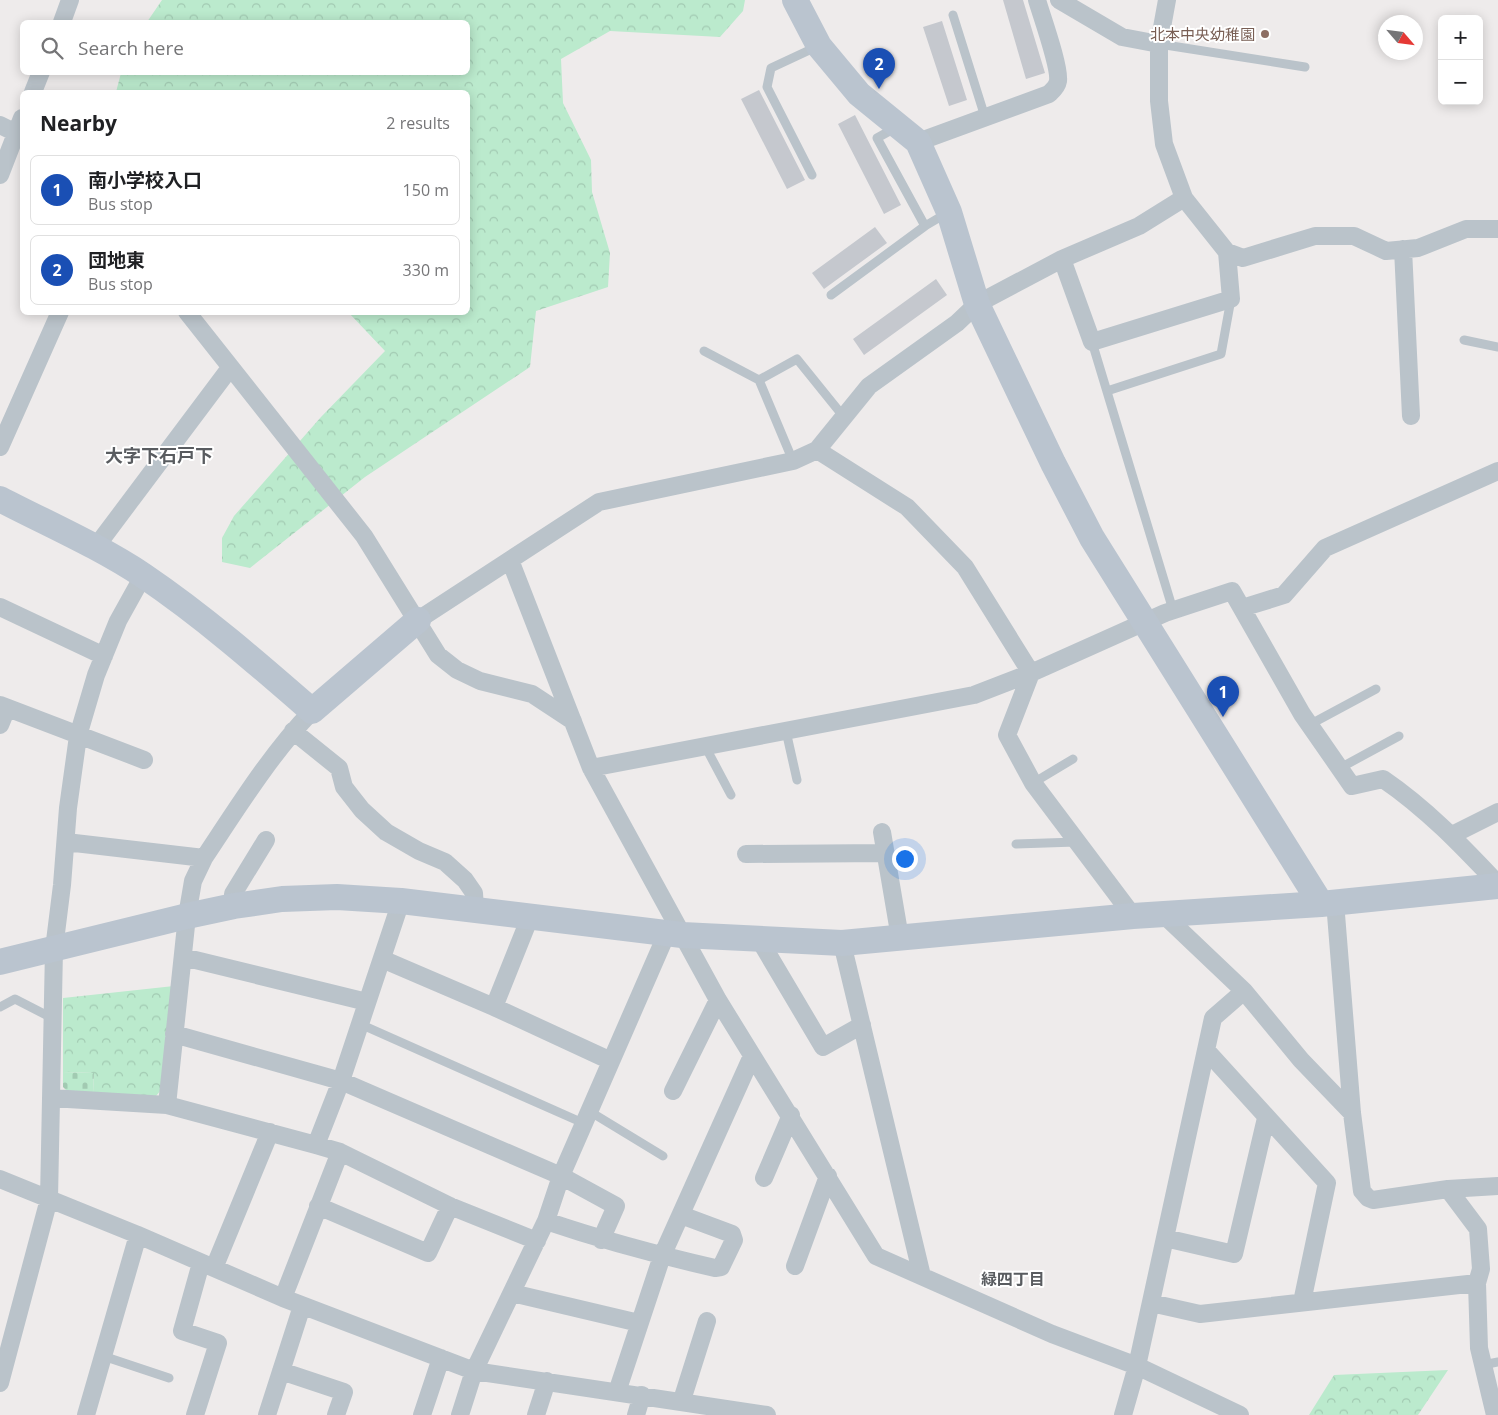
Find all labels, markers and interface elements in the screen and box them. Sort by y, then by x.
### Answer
north arrow [1378,15,1423,60]
map controls [1438,15,1483,105]
button: + [1438,15,1483,60]
search box [20,20,470,75]
place label: 北本中央幼稚園 [1150,24,1255,44]
marker: 北本中央幼稚園 [1259,28,1271,40]
icon: search [38,34,66,62]
text: Search here [78,35,184,61]
pin: 2 [863,48,895,89]
button: − [1438,60,1483,105]
text: Nearby [40,109,117,137]
text: 2 results [386,112,450,134]
text: 南小学校入口 [88,167,202,193]
text: 1 [52,179,62,201]
text: 150 m [403,179,449,201]
text: Bus stop [88,193,153,215]
text: 団地東 [88,247,145,273]
text: 2 [52,259,62,281]
text: 330 m [403,259,449,281]
text: Bus stop [88,273,153,295]
district label: 大字下石戸下 [105,443,213,467]
pin: 1 [1207,676,1239,717]
your location [892,846,918,872]
district label: 緑四丁目 [981,1268,1045,1290]

